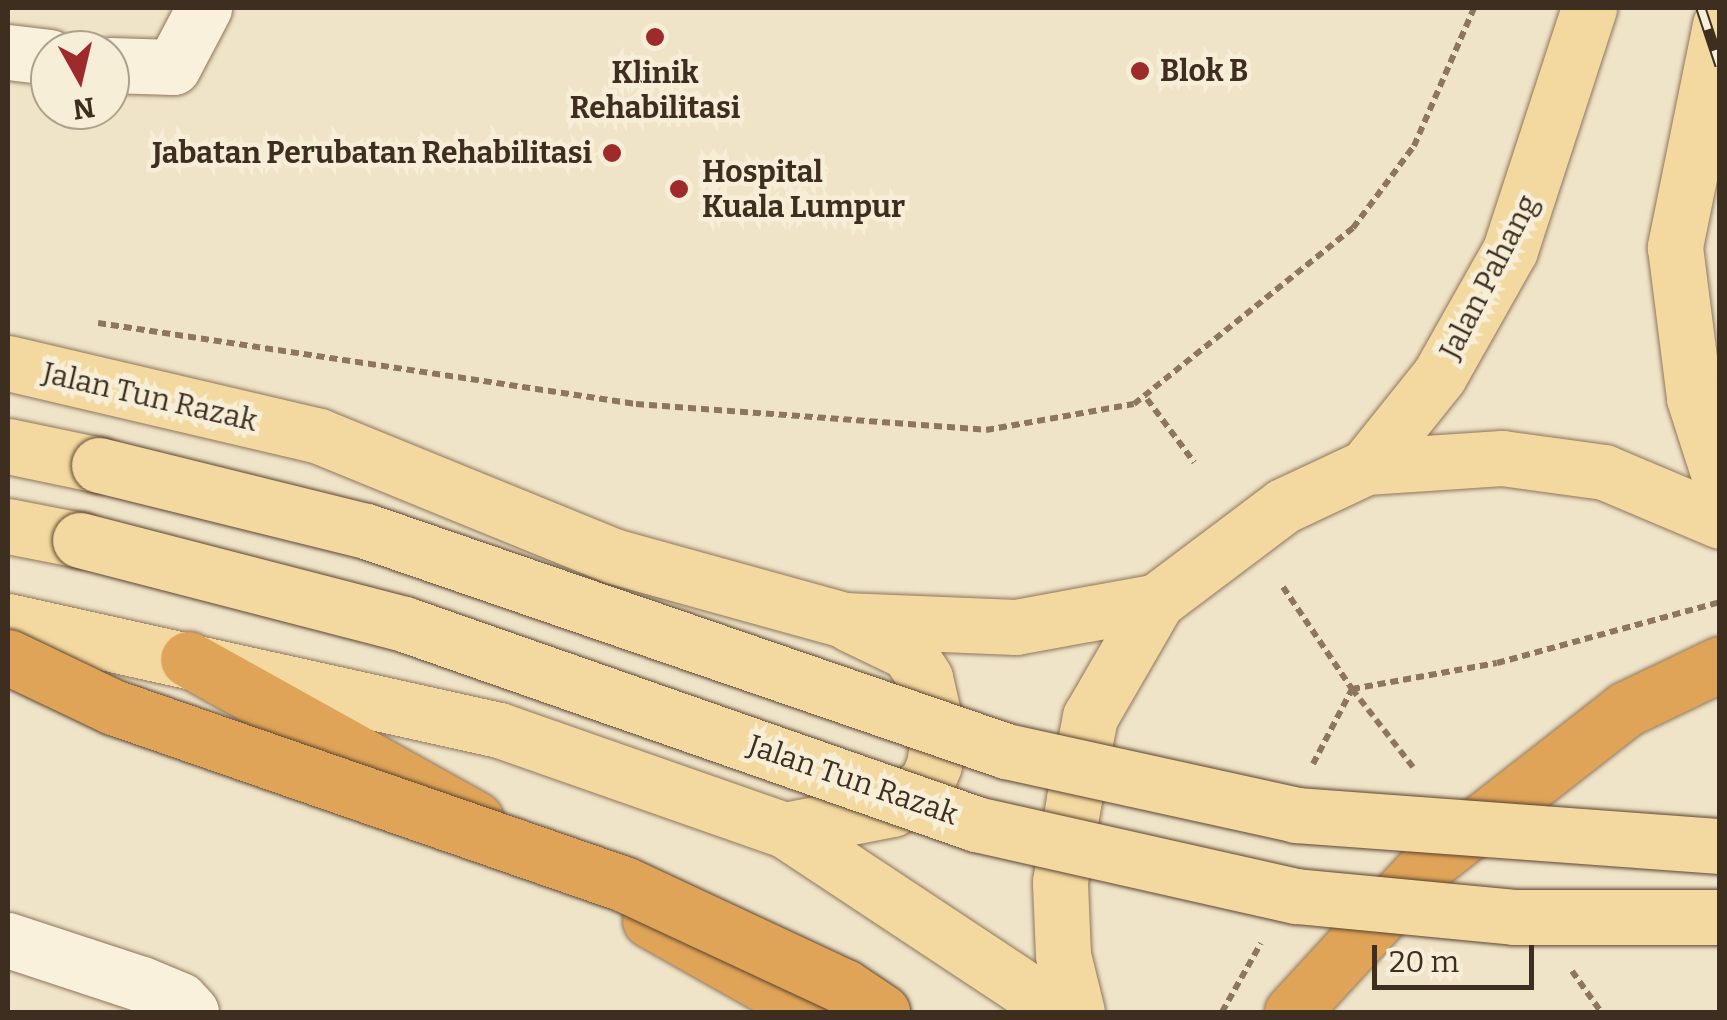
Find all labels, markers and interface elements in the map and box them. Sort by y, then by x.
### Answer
marker: Klinik Rehabilitasi [642,24,668,50]
north arrow [30,30,130,130]
place label: Blok B [1160,53,1248,89]
place label: Klinik Rehabilitasi [570,55,740,126]
marker: Blok B [1129,60,1151,82]
text: N [71,90,97,126]
place label: Jabatan Perubatan Rehabilitasi [152,135,592,171]
marker: Jabatan Perubatan Rehabilitasi [601,142,623,164]
place label: Hospital Kuala Lumpur [702,154,905,224]
marker: Hospital Kuala Lumpur [666,176,692,202]
street label: Jalan Pahang [1432,189,1546,365]
street label: Jalan Tun Razak [39,355,261,439]
street label: Jalan Tun Razak [743,727,963,833]
scale bar [1377,925,1540,987]
text: 20 m [1389,944,1459,980]

